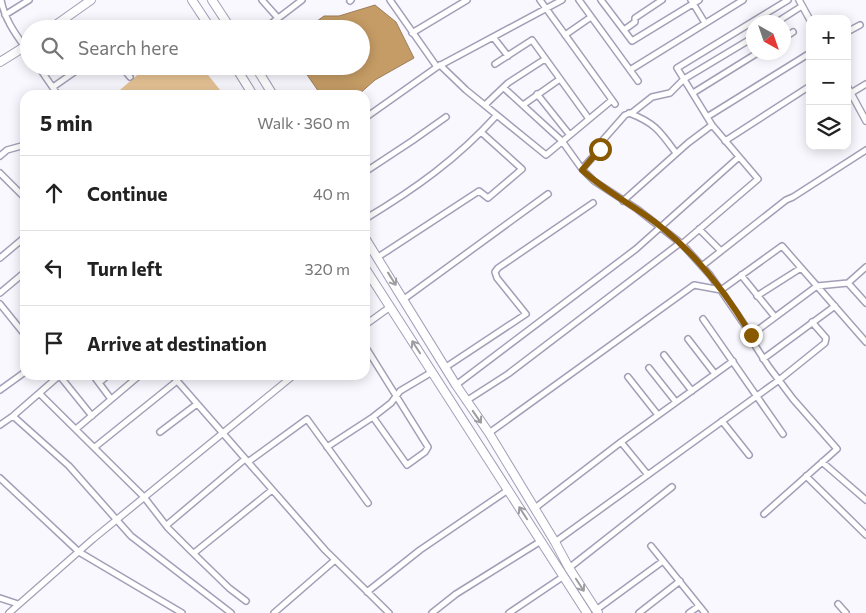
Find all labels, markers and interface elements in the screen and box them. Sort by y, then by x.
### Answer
north arrow [746,15,791,60]
map controls [806,15,851,150]
button: + [806,15,851,60]
search box [20,20,370,75]
icon: search [38,34,66,62]
text: Search here [78,36,178,59]
button: − [806,60,851,105]
button: layers [806,105,851,150]
text: 5 min [40,110,93,135]
text: Walk · 360 m [257,113,350,132]
route start [589,138,612,161]
icon: ahead [40,179,68,207]
text: Continue [87,182,167,205]
text: 40 m [313,184,350,203]
icon: left [40,254,68,282]
text: Turn left [87,257,162,280]
text: 320 m [305,259,350,278]
one-way arrow [387,271,397,285]
route end [740,324,763,347]
icon: arrive [40,329,68,357]
text: Arrive at destination [87,332,267,355]
one-way arrow [411,341,421,355]
one-way arrow [472,410,482,424]
one-way arrow [518,507,528,521]
one-way arrow [575,578,585,592]

